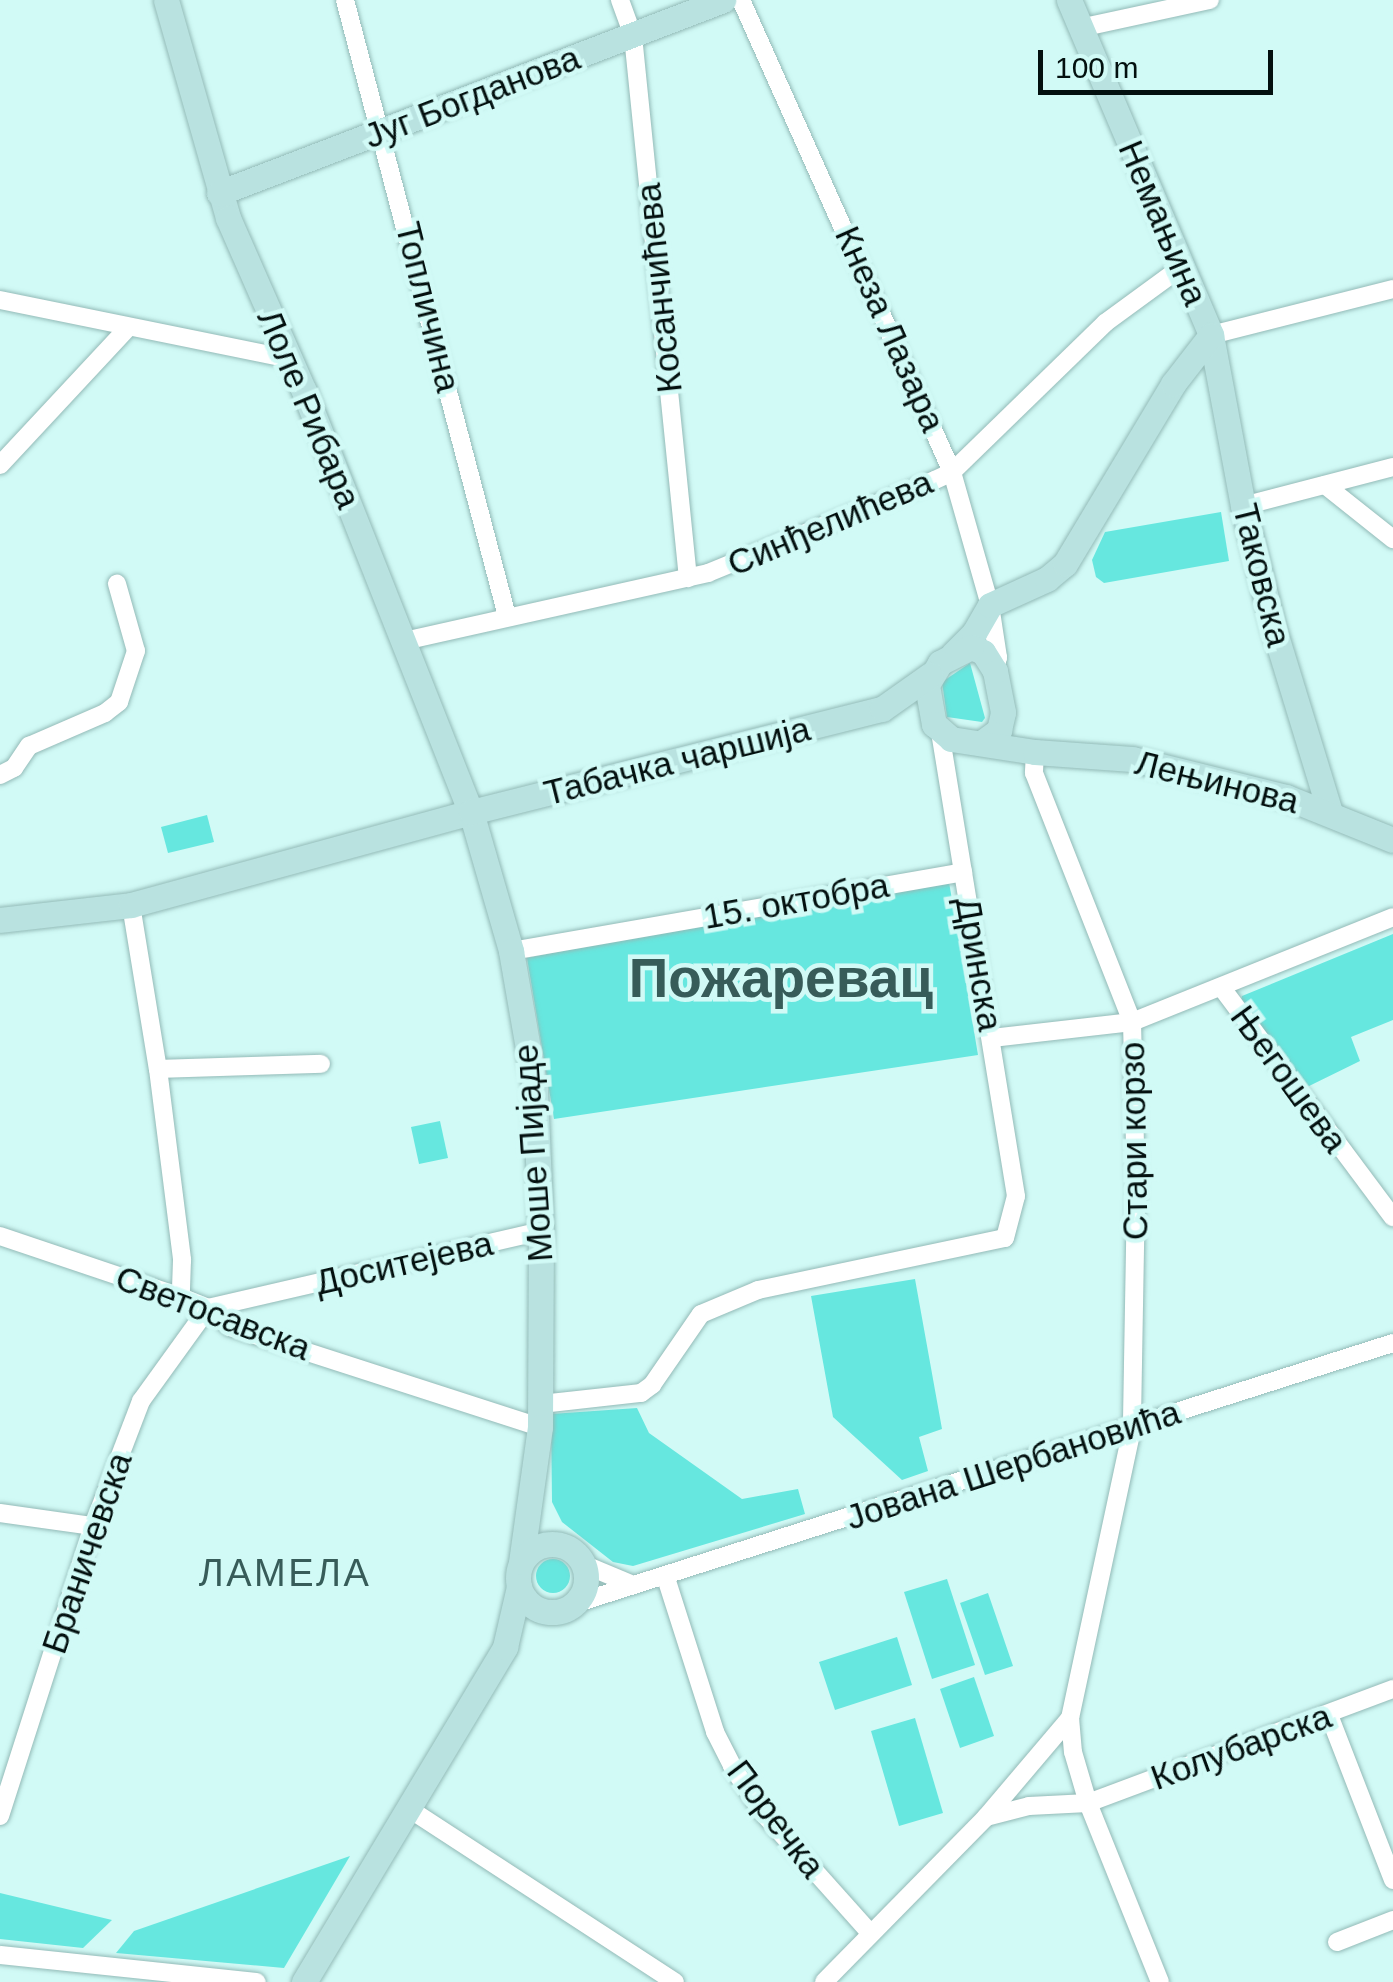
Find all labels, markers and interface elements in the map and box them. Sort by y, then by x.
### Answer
scale bar [1043,30,1278,92]
street label: Југ Богданова [358,37,586,157]
text: 100 m [1055,51,1138,84]
street label: Немањина [1109,134,1217,312]
street label: Косанчићева [627,181,691,395]
street label: Топличина [387,218,469,396]
street label: Кнеза Лазара [826,220,954,438]
street label: Лоле Рибара [248,303,370,515]
street label: Синђелићева [721,461,939,585]
street label: Таковска [1224,499,1300,651]
street label: Табачка чаршија [540,708,814,814]
street label: Лењинова [1131,741,1303,823]
street label: 15. октобра [700,864,892,938]
street label: Дринска [947,894,1011,1034]
district label: Пожаревац [629,946,933,1012]
street label: Његошева [1222,997,1356,1161]
street label: Стари корзо [1111,1041,1157,1241]
street label: Моше Пијаде [504,1043,562,1263]
street label: Доситејева [311,1222,497,1304]
street label: Светосавска [110,1257,316,1369]
street label: Јована Шербановића [841,1391,1185,1539]
street label: Браничевска [33,1447,141,1659]
district label: ЛАМЕЛА [199,1551,371,1597]
street label: Колубарска [1145,1695,1337,1799]
street label: Поречка [718,1752,834,1886]

